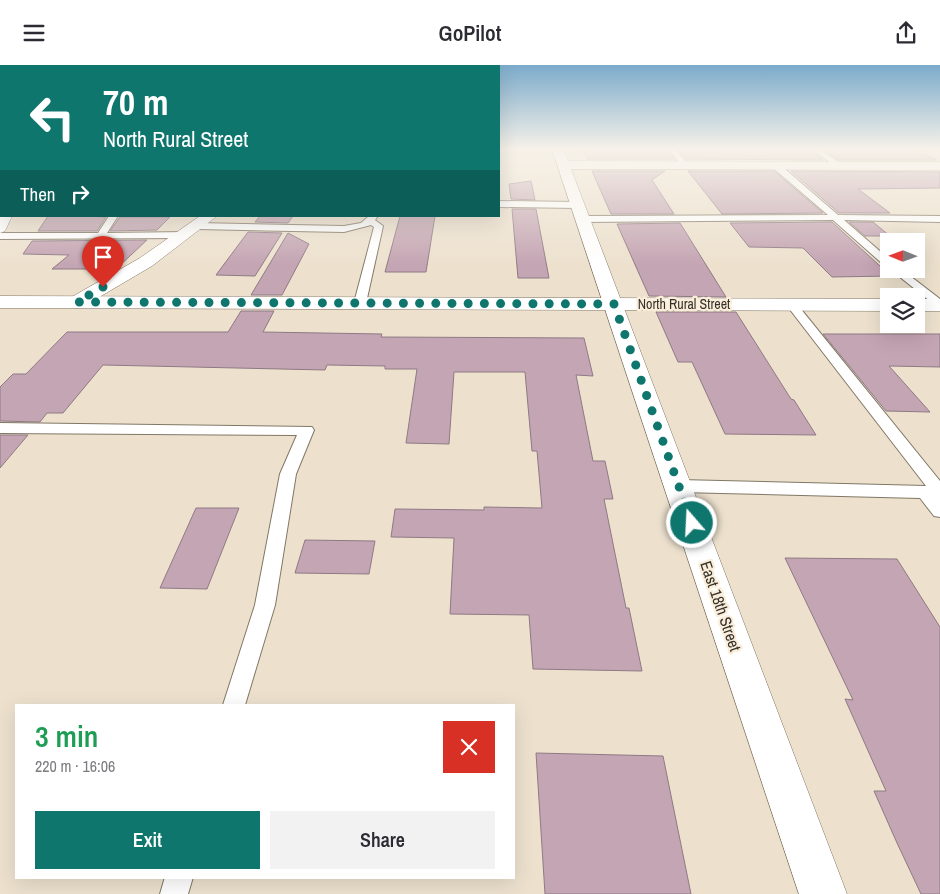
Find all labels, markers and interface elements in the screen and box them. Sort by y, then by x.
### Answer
text: GoPilot [439,18,501,48]
icon: menu [20,19,48,47]
icon: share [892,19,920,47]
text: 70 m [103,79,168,126]
icon: left [20,85,85,150]
text: North Rural Street [103,124,248,154]
icon: right [66,180,94,208]
text: Then [20,181,56,207]
north arrow [880,233,925,277]
map controls [880,233,925,333]
pin [82,236,124,287]
icon: arrive [89,243,117,271]
button: layers [880,288,925,333]
street label: North Rural Street [638,295,730,313]
position arrow [665,496,717,548]
street label: East 18th Street [695,558,747,654]
text: 3 min [35,716,98,756]
button: close [443,721,495,773]
text: 220 m · 16:06 [35,755,115,777]
button: Exit [35,811,260,869]
button: Share [270,811,495,869]

